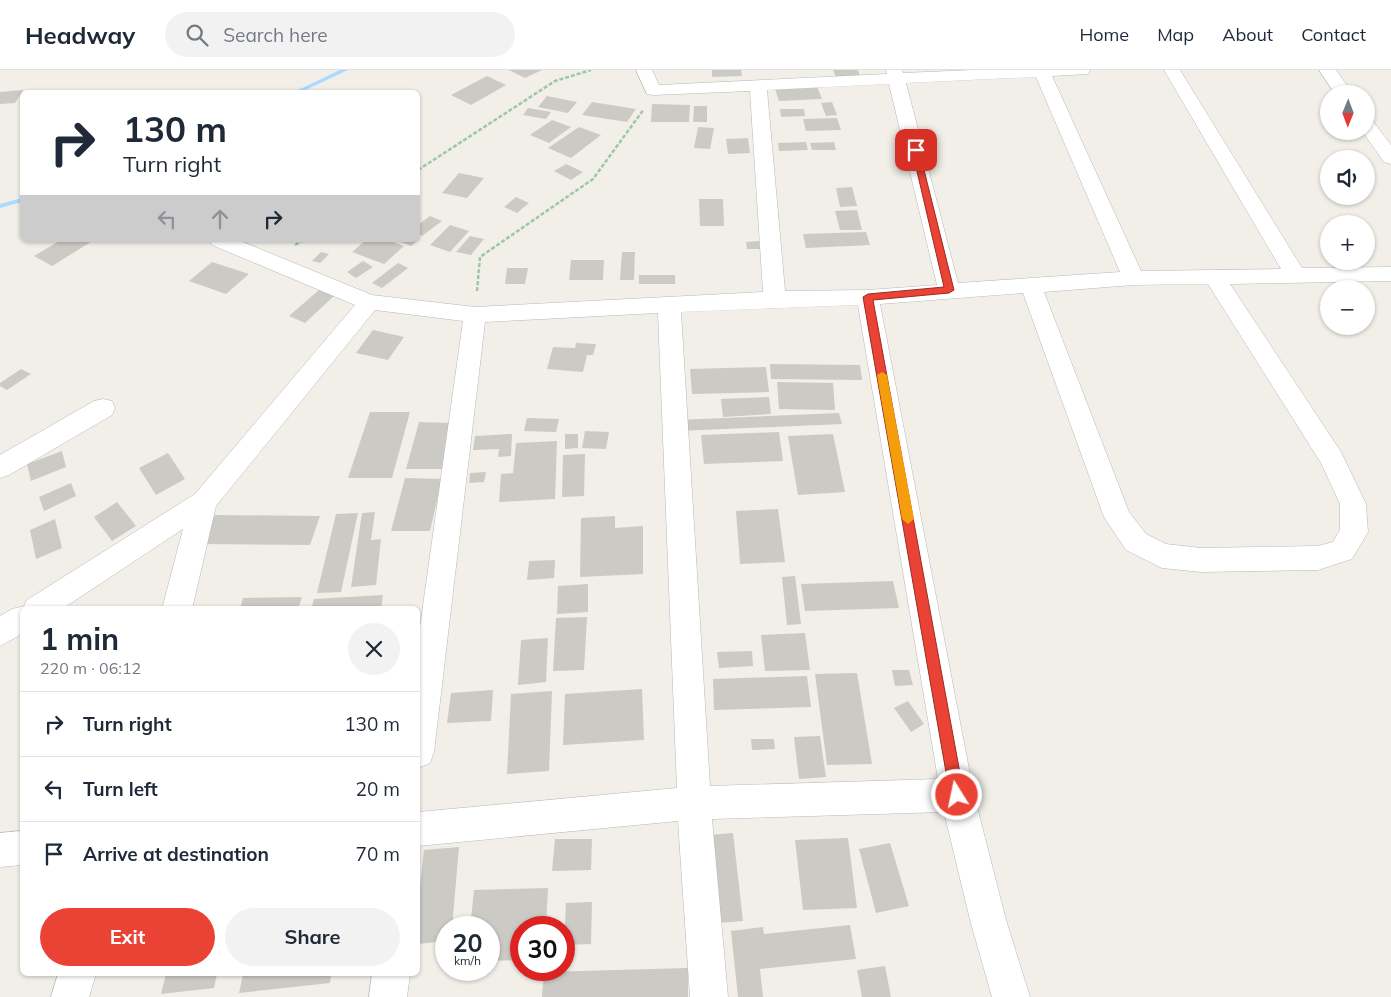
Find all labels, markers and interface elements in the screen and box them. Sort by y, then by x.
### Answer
search box [165,12,515,57]
text: Headway [25,20,135,50]
icon: search [183,21,211,49]
text: Search here [223,23,328,47]
text: Home [1079,23,1129,46]
text: Map [1157,23,1194,46]
text: About [1222,23,1273,46]
text: Contact [1301,23,1366,46]
north arrow [1320,85,1375,140]
map controls [1320,85,1375,335]
text: 130 m [123,107,227,151]
icon: right [40,110,105,175]
pin [895,129,937,171]
icon: arrive [902,136,930,164]
text: Turn right [123,150,221,178]
button: sound [1320,150,1375,205]
icon: left [153,205,181,233]
icon: ahead [206,205,234,233]
icon: right [259,205,287,233]
button: + [1320,215,1375,270]
button: − [1320,280,1375,335]
text: 1 min [40,620,119,658]
button: close [348,623,400,675]
text: 220 m · 06:12 [40,658,141,678]
icon: right [40,710,68,738]
text: Turn right [83,712,172,736]
text: 130 m [344,712,400,736]
position arrow [930,768,982,820]
icon: left [40,775,68,803]
text: Turn left [83,777,158,801]
text: 20 m [356,777,400,801]
icon: arrive [40,840,68,868]
text: Arrive at destination [83,842,269,866]
text: 70 m [356,842,400,866]
button: Exit [40,908,215,966]
button: Share [225,908,400,966]
speed limit sign: 30 [510,916,575,981]
text: 20 [452,927,483,958]
text: km/h [454,953,481,968]

